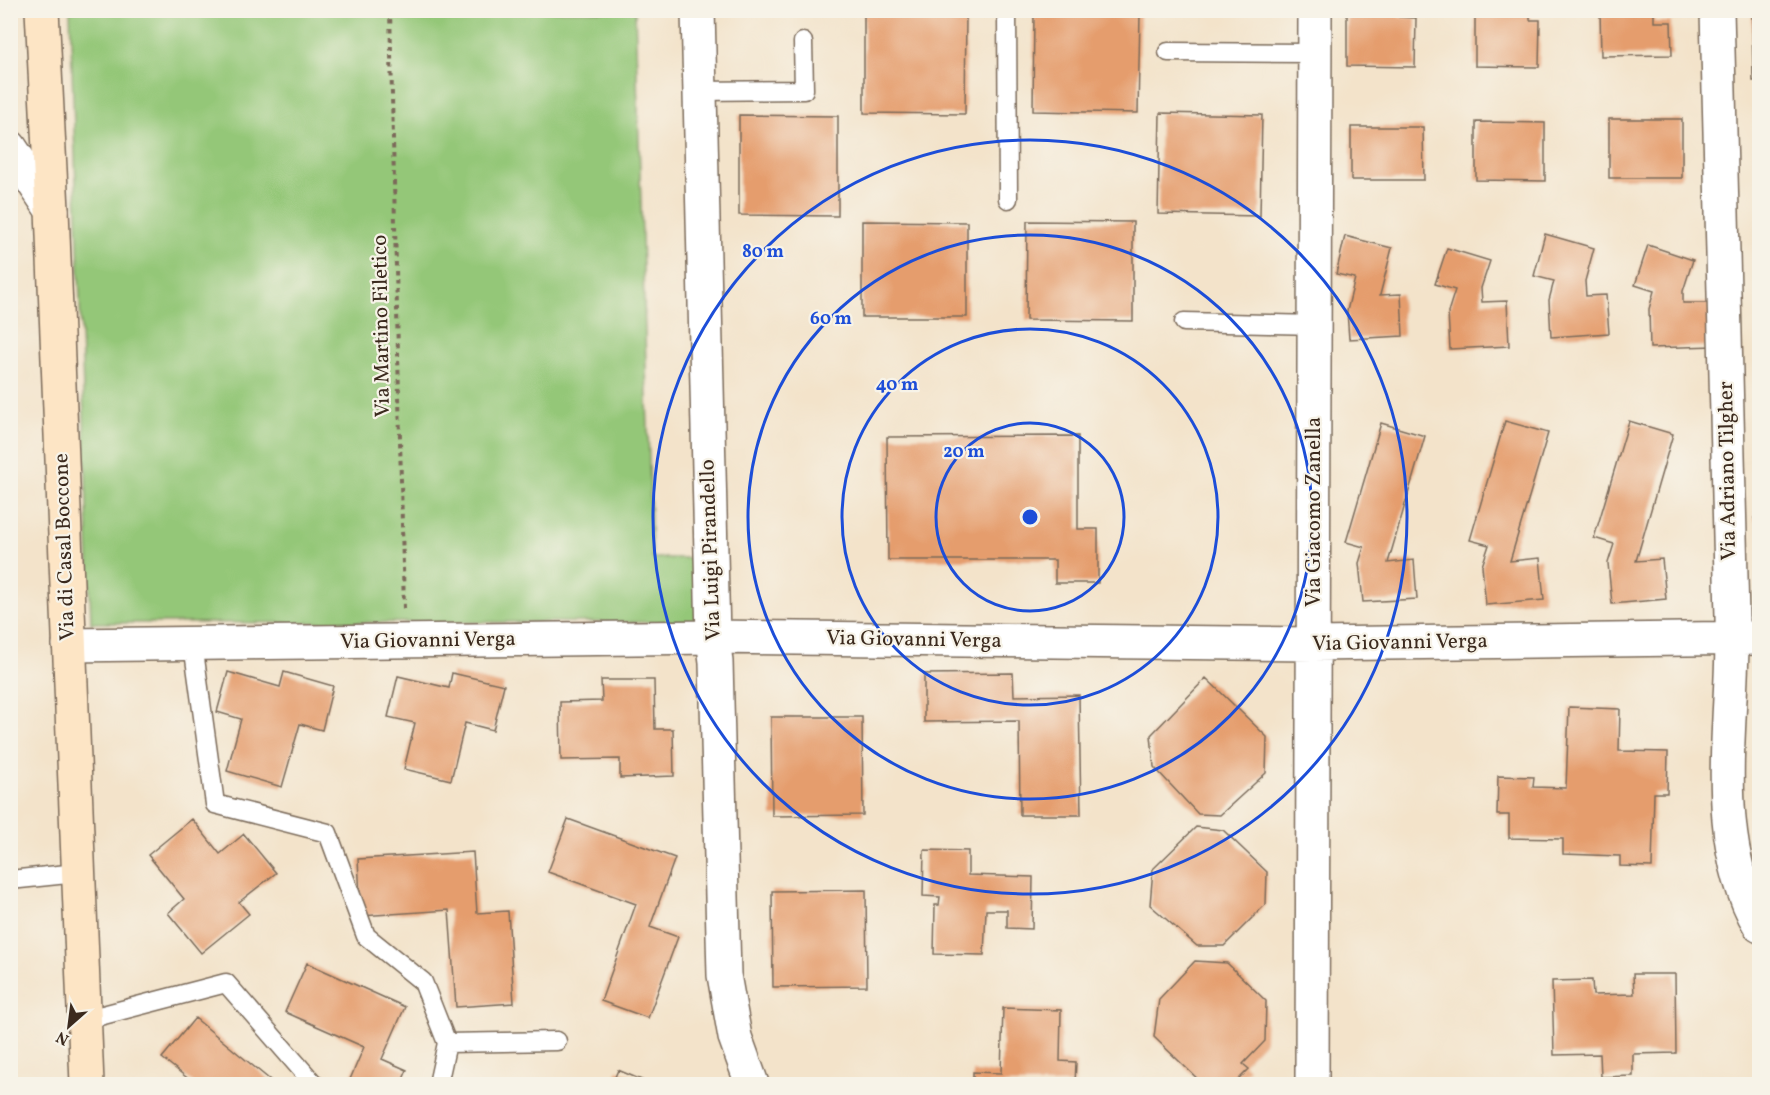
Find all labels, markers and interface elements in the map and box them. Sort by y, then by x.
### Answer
street label: Via Martino Filetico [366,234,398,418]
text: 80 m [742,240,784,265]
text: 60 m [810,307,852,332]
text: 40 m [876,373,918,398]
street label: Via Adriano Tilgher [1712,381,1744,561]
street label: Via Giacomo Zanella [1300,417,1329,607]
text: 20 m [943,440,985,465]
street label: Via di Casal Boccone [47,453,83,641]
street label: Via Luigi Pirandello [693,459,729,641]
centre of rings [1020,507,1040,527]
street label: Via Giovanni Verga [826,624,1002,656]
street label: Via Giovanni Verga [340,625,516,657]
street label: Via Giovanni Verga [1312,627,1488,659]
north arrow [39,996,99,1056]
text: N [52,1025,73,1050]

